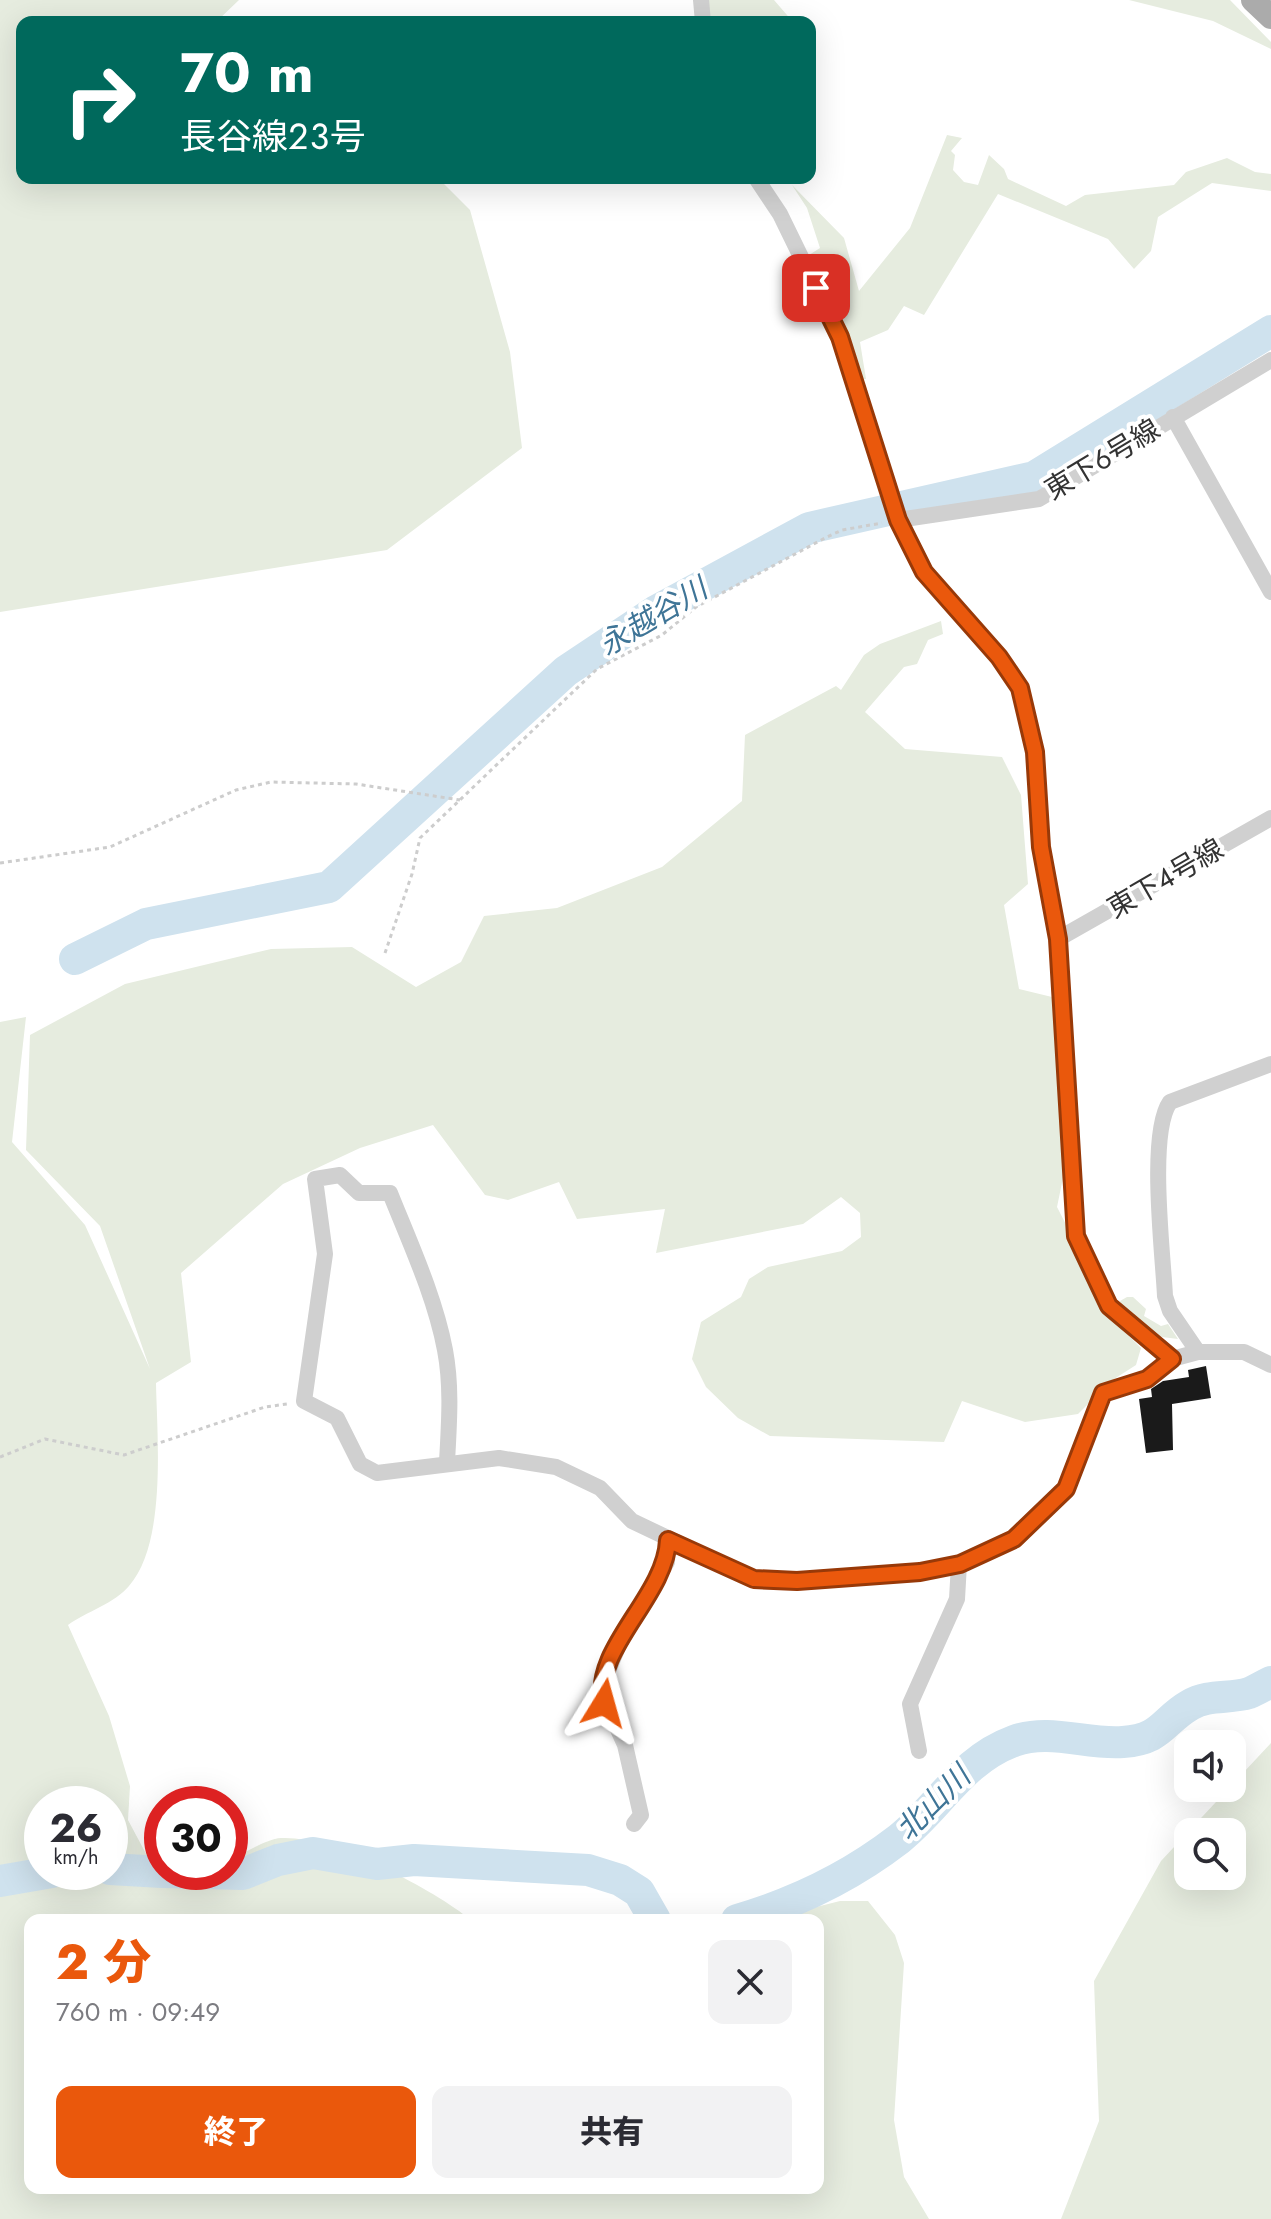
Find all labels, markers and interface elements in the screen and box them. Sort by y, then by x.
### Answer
text: 70 m [180,32,314,113]
icon: right [48,48,152,152]
text: 長谷線２３号 [180,110,366,162]
pin [782,254,850,322]
icon: arrive [794,266,838,310]
street label: 東下６号線 [1037,409,1168,510]
water label: 永越谷川 [590,566,718,666]
street label: 東下４号線 [1099,829,1231,928]
position arrow [562,1661,646,1745]
map controls [1174,1730,1246,1890]
button: sound [1174,1730,1246,1802]
water label: 北山川 [886,1754,982,1850]
speed limit sign: 30 [144,1786,248,1890]
text: 26 [50,1799,103,1857]
button: search [1174,1818,1246,1890]
text: km/h [53,1843,99,1872]
text: 2 分 [56,1928,151,1997]
button: close [708,1940,792,2024]
text: 760 m · 09:49 [56,1993,220,2031]
button: 終了 [56,2086,416,2178]
button: 共有 [432,2086,792,2178]

